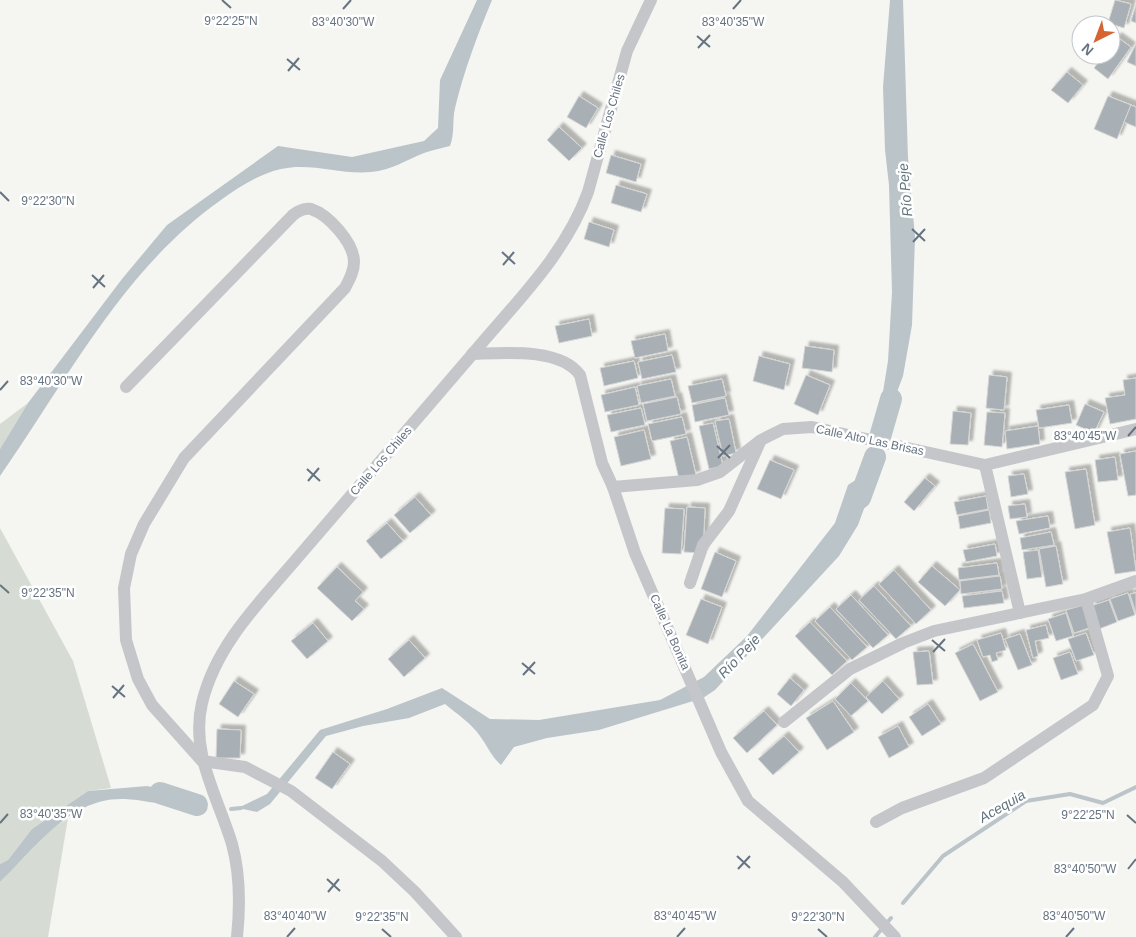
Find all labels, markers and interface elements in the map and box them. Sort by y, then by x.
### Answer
text: 9°22'25"N [204,14,258,28]
text: 83°40'30"W [312,15,375,29]
text: 83°40'35"W [702,15,765,29]
north arrow [1071,15,1121,65]
text: N [1078,40,1096,59]
street label: Calle Los Chiles [590,72,628,160]
water label: Río Peje [895,162,915,217]
text: 9°22'30"N [21,194,75,208]
text: 83°40'30"W [20,374,83,388]
street label: Calle Alto Las Brisas [815,422,925,458]
street label: Calle Los Chiles [347,424,415,498]
text: 83°40'45"W [1054,429,1117,443]
text: 9°22'35"N [21,586,75,600]
street label: Calle La Bonita [647,592,693,672]
water label: Río Peje [715,631,763,681]
water label: Acequia [975,786,1028,826]
text: 83°40'35"W [20,807,83,821]
text: 9°22'25"N [1061,808,1115,822]
text: 83°40'50"W [1054,862,1117,876]
text: 83°40'40"W [264,909,327,923]
text: 83°40'45"W [654,909,717,923]
text: 83°40'50"W [1043,909,1106,923]
text: 9°22'35"N [355,910,409,924]
text: 9°22'30"N [791,910,845,924]

